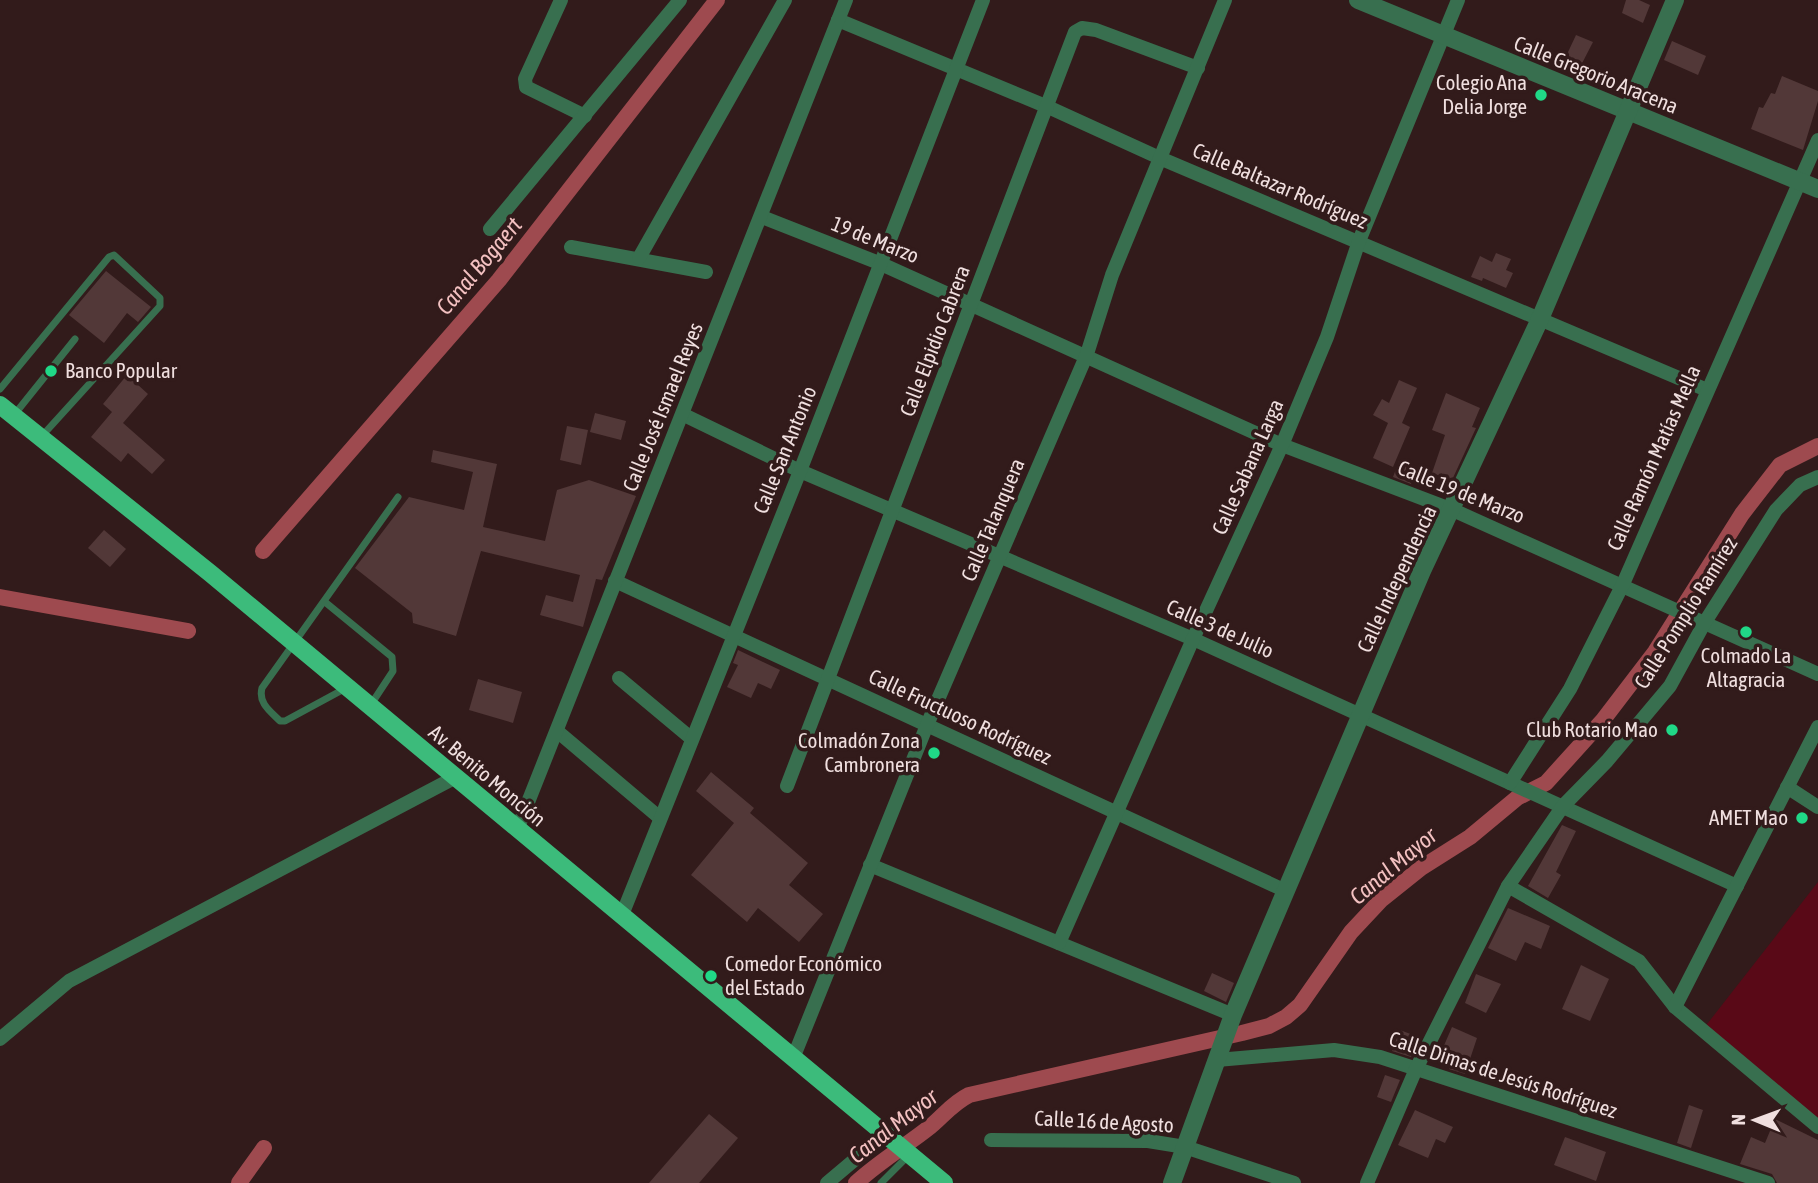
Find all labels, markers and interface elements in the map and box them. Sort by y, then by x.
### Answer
street label: Calle Gregorio Aracena [1511,30,1682,118]
place label: Colegio Ana Delia Jorge [1436,70,1527,118]
marker: Colegio Ana Delia Jorge [1533,87,1549,103]
street label: Calle Baltazar Rodríguez [1189,137,1372,233]
street label: 19 de Marzo [828,211,923,267]
water label: Canal Bogaert [431,212,527,320]
street label: Calle Elpidio Cabrera [894,262,974,420]
street label: Calle José Ismael Reyes [617,319,707,494]
place label: Banco Popular [65,358,178,382]
street label: Calle Ramón Matías Mella [1601,361,1705,554]
marker: Banco Popular [43,363,59,379]
street label: Calle San Antonio [748,382,821,517]
street label: Calle Sabana Larga [1207,395,1288,538]
street label: Calle Talanquera [955,455,1029,584]
street label: Calle 19 de Marzo [1394,455,1528,527]
street label: Calle Independencia [1352,501,1441,656]
street label: Calle Pomplio Ramírez [1629,532,1742,693]
street label: Calle 3 de Julio [1163,594,1278,662]
marker: Colmado La Altagracia [1738,624,1754,640]
place label: Colmado La Altagracia [1701,643,1791,691]
street label: Calle Fructuoso Rodríguez [865,663,1056,769]
place label: Club Rotario Mao [1526,717,1658,741]
street label: Av. Benito Monción [424,720,551,831]
marker: Club Rotario Mao [1664,722,1680,738]
place label: Colmadón Zona Cambronera [798,728,920,776]
marker: Colmadón Zona Cambronera [926,745,942,761]
place label: AMET Mao [1709,805,1788,829]
marker: AMET Mao [1794,810,1810,826]
water label: Canal Mayor [1344,821,1443,910]
place label: Comedor Económico del Estado [725,951,882,999]
marker: Comedor Económico del Estado [703,968,719,984]
street label: Calle Dimas de Jesús Rodríguez [1386,1026,1621,1122]
water label: Canal Mayor [844,1083,943,1169]
north arrow [1720,1085,1790,1155]
street label: Calle 16 de Agosto [1034,1105,1174,1137]
text: N [1727,1114,1749,1126]

